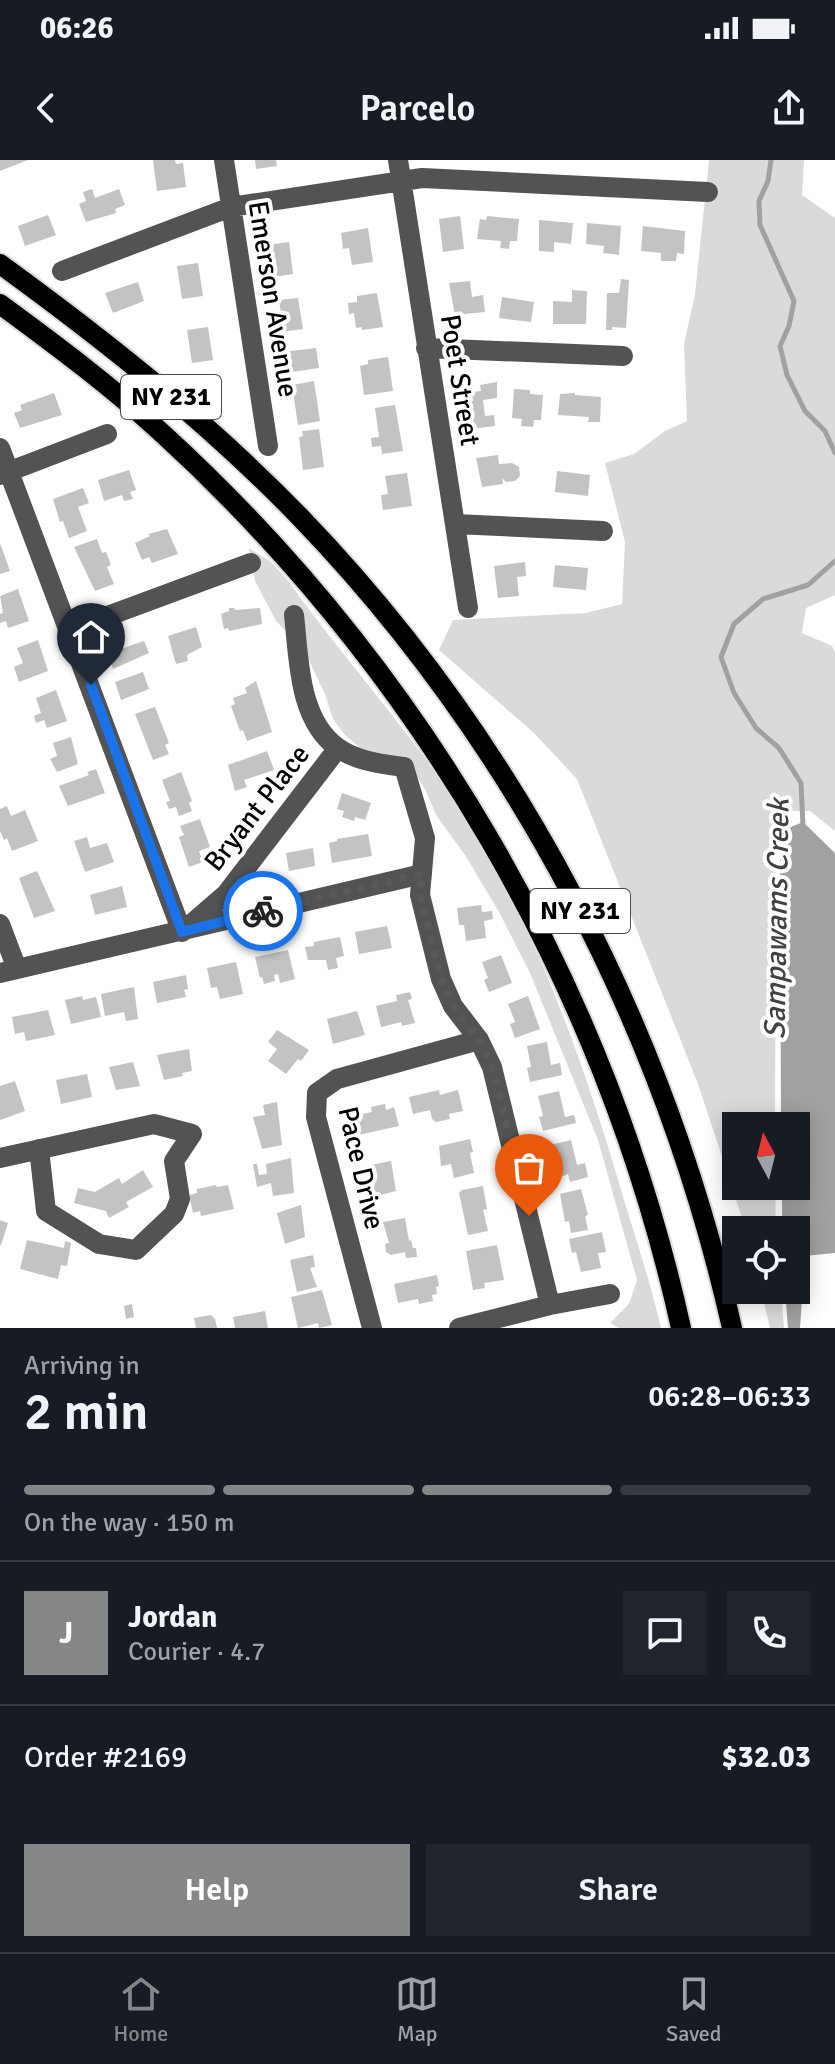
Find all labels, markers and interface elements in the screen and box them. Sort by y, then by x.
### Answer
text: 06:26 [40,10,114,47]
icon: back [24,86,68,130]
text: Parcelo [360,86,475,131]
icon: share [767,86,811,130]
street label: Emerson Avenue [241,198,305,400]
street label: Poet Street [433,312,487,448]
road number: NY 231 [121,375,221,419]
pin [57,603,125,685]
icon: home [69,615,113,659]
street label: Bryant Place [197,738,317,878]
water label: Sampawams Creek [756,796,798,1040]
courier [223,871,303,951]
icon: bike [241,889,285,933]
road number: NY 231 [530,889,630,933]
street label: Pace Drive [330,1103,392,1233]
north arrow [722,1112,810,1200]
map controls [722,1112,810,1304]
pin [495,1134,563,1216]
icon: bag [507,1146,551,1190]
button: locate [722,1216,810,1304]
text: Arriving in [24,1350,140,1382]
text: 06:28–06:33 [648,1378,811,1415]
text: 2 min [24,1380,149,1444]
text: On the way · 150 m [24,1507,234,1539]
button: chat [623,1591,707,1675]
button: phone [727,1591,811,1675]
text: Jordan [128,1599,217,1636]
text: J [59,1615,73,1652]
text: Courier · 4.7 [128,1636,265,1668]
text: Order #2169 [24,1739,187,1776]
text: $32.03 [721,1739,811,1776]
button: Help [24,1844,410,1936]
button: Share [426,1844,811,1936]
tab: Home [113,1972,168,2047]
tab: Map [395,1972,439,2047]
tab: Saved [666,1972,722,2047]

